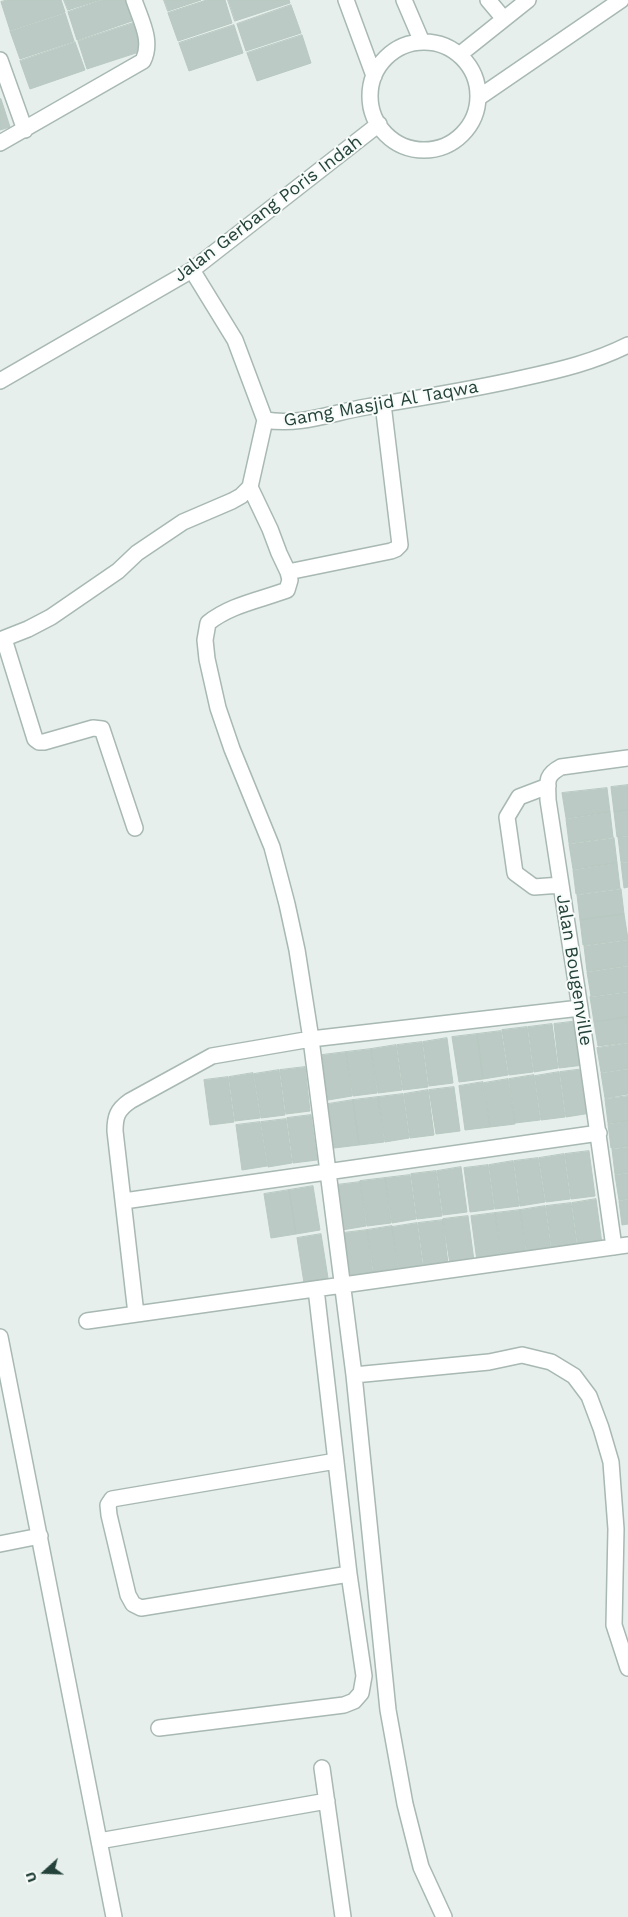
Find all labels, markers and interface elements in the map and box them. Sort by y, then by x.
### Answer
street label: Jalan Gerbang Poris Indah [169,131,367,287]
street label: Gamg Masjid Al Taqwa [282,376,480,432]
street label: Jalan Bougenville [551,893,597,1047]
north arrow [20,1847,70,1897]
text: U [22,1870,40,1885]

